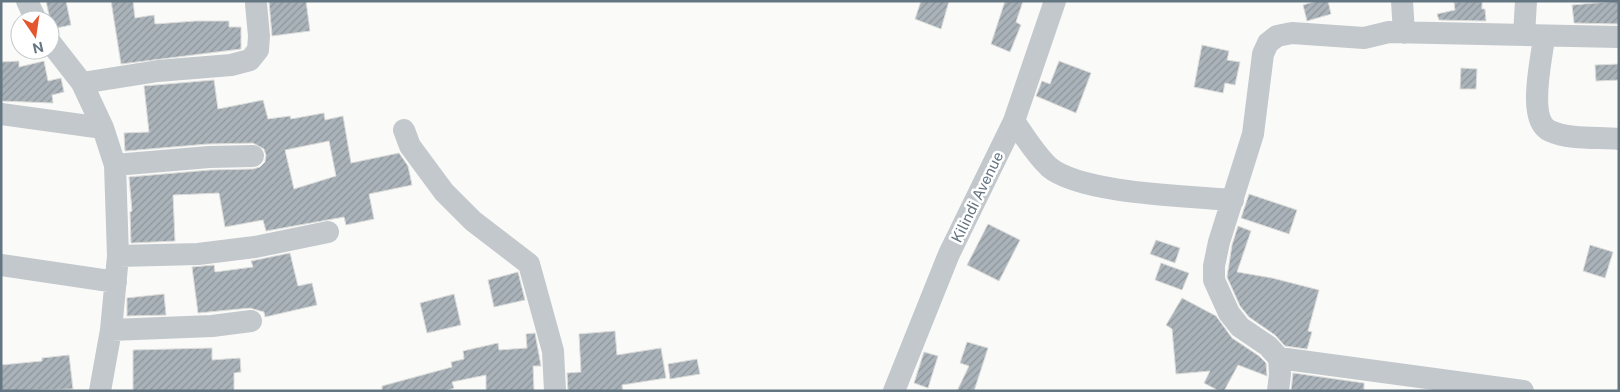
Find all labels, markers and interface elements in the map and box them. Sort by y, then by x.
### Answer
north arrow [10,10,60,60]
text: N [31,39,45,57]
street label: Kilindi Avenue [948,149,1006,245]

